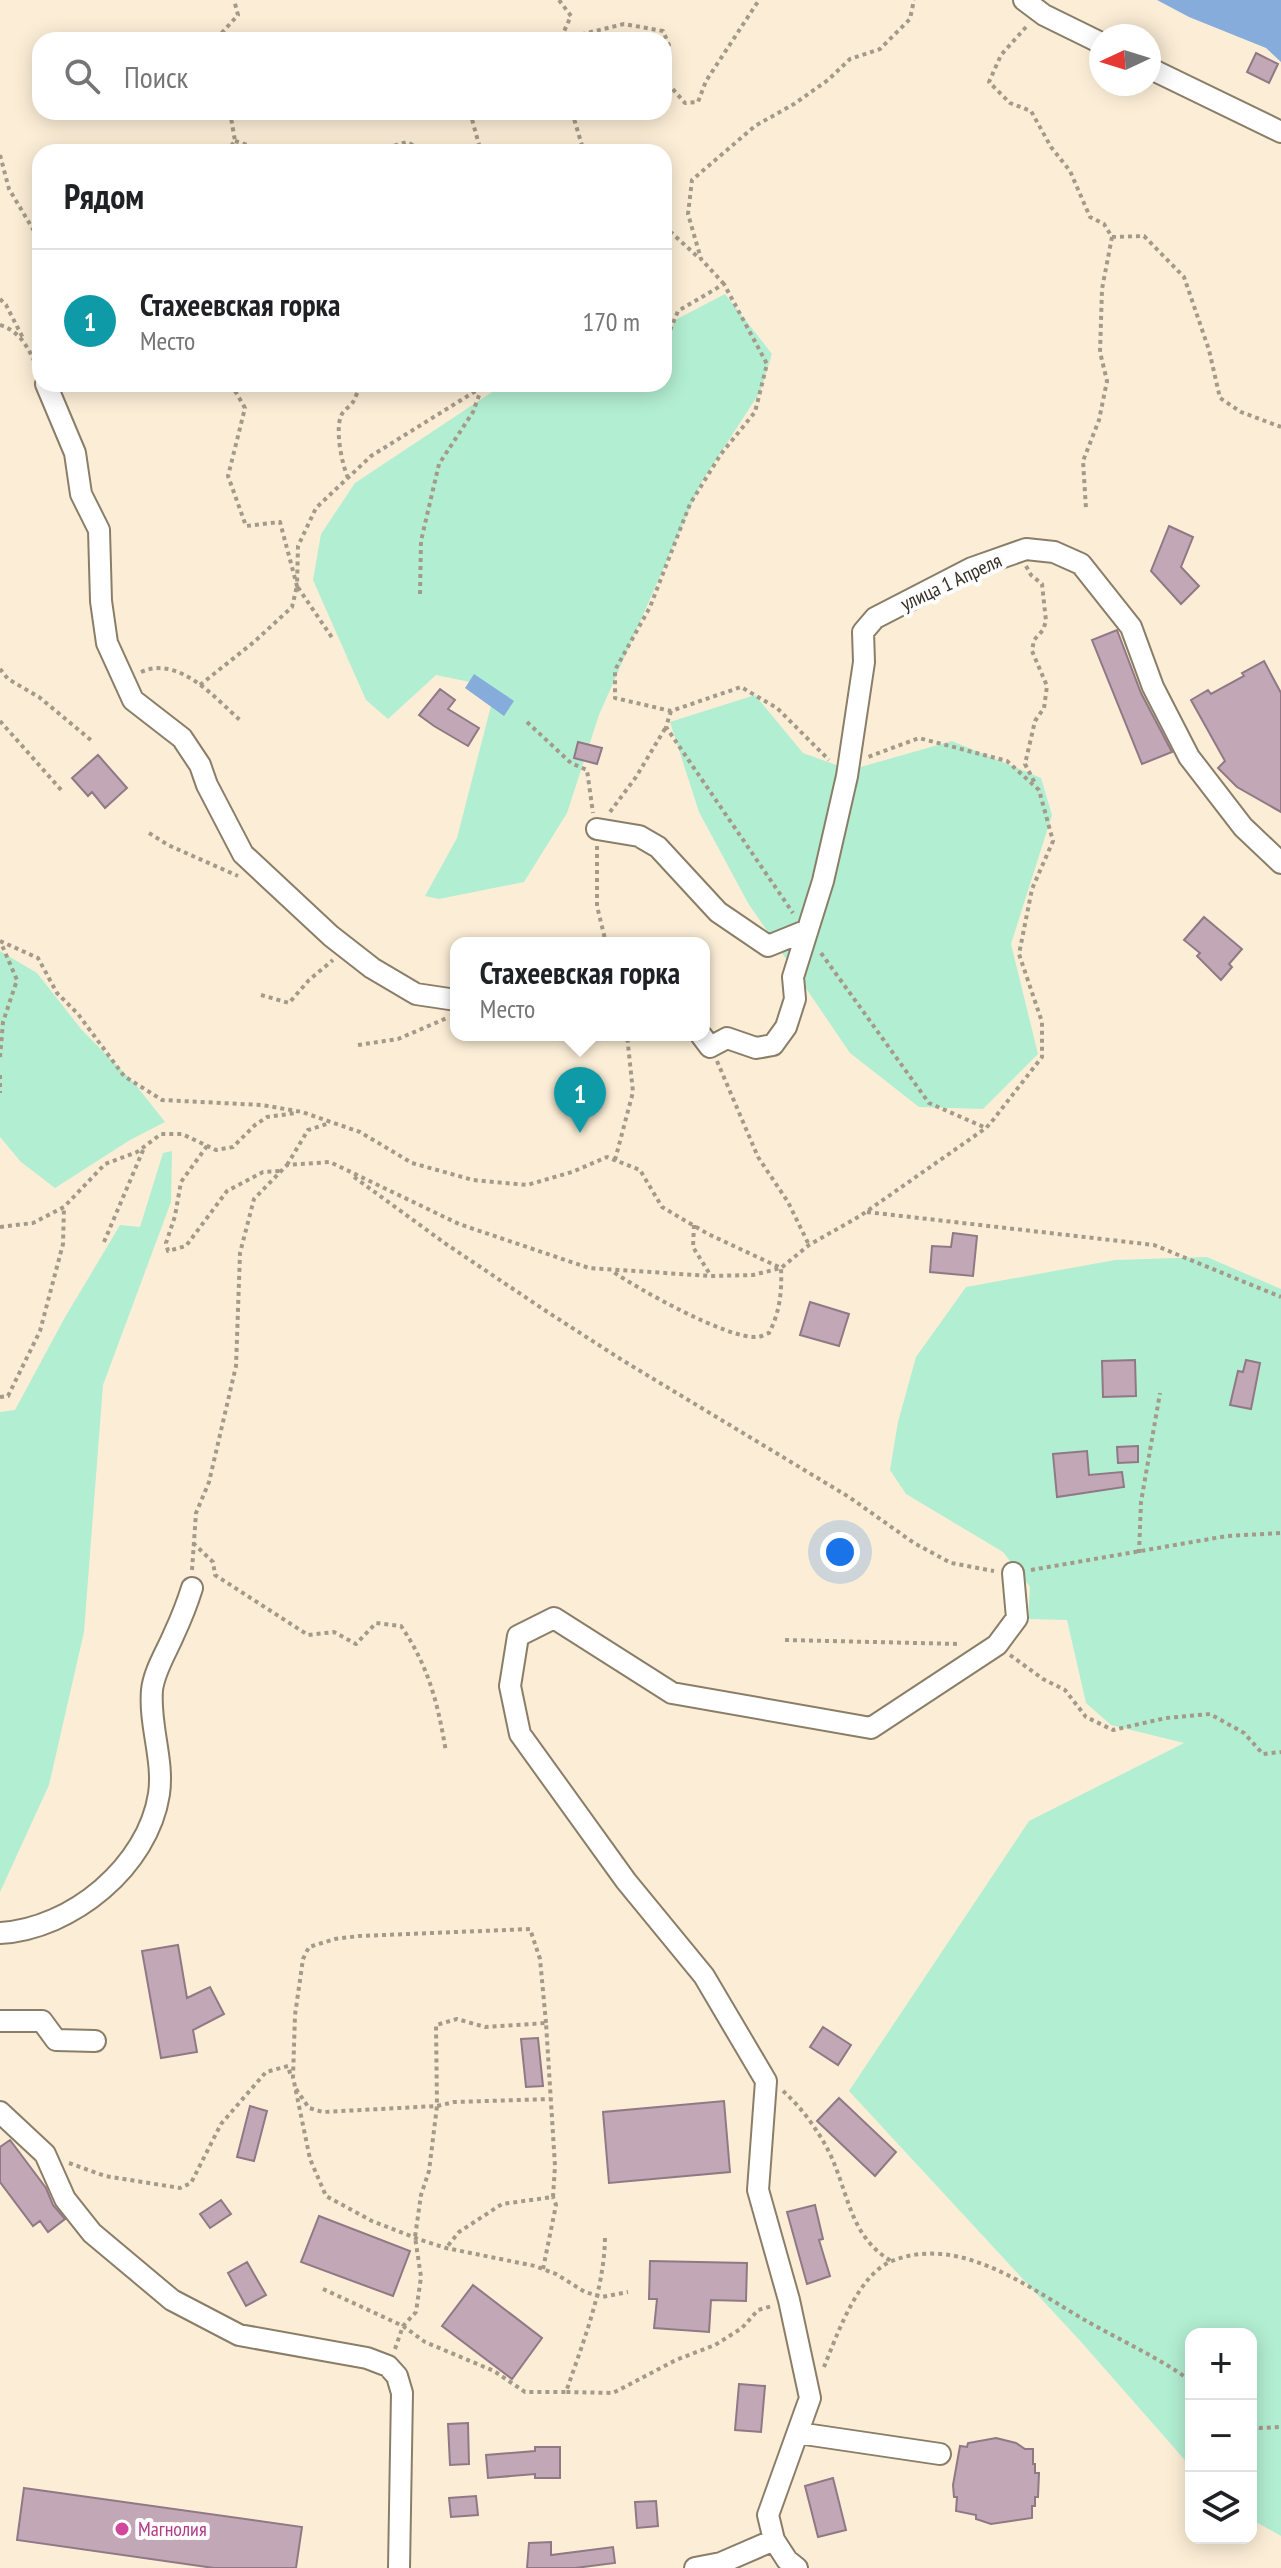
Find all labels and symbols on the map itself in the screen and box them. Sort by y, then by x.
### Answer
north arrow [1089,24,1161,96]
street label: улица 1 Апреля [896,547,1006,617]
pin: 1 [554,1067,606,1133]
your location [820,1532,860,1572]
place label: Магнолия [138,2516,207,2542]
marker: Магнолия [113,2520,131,2538]

